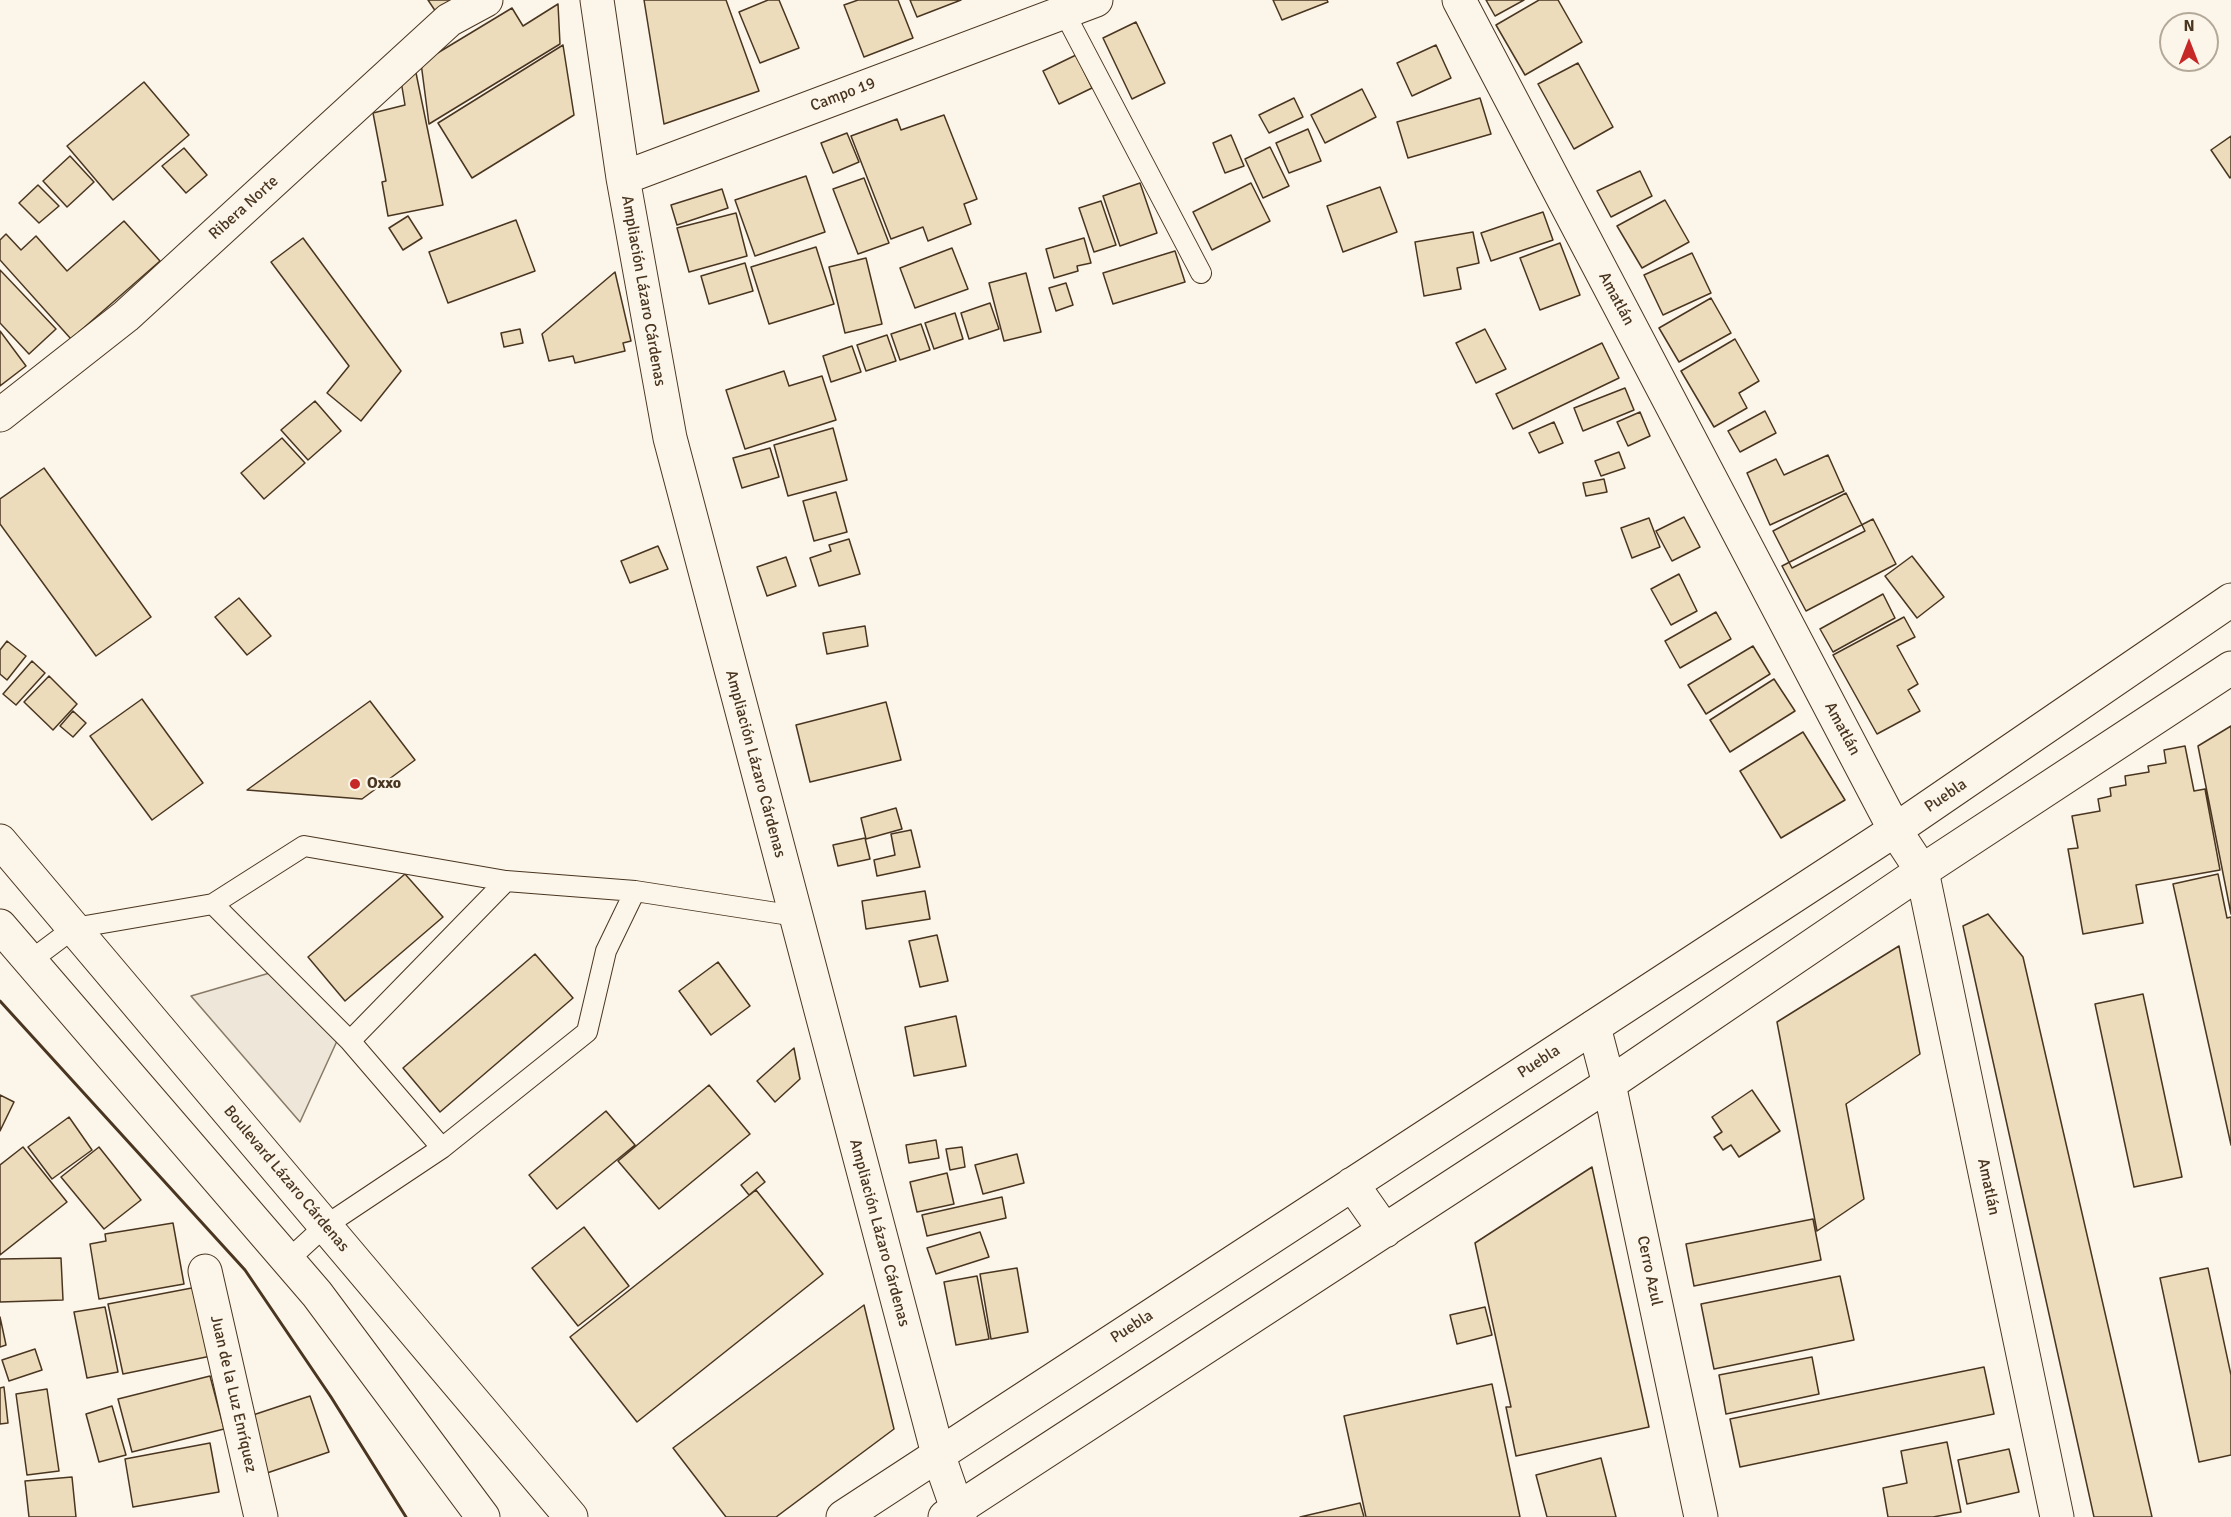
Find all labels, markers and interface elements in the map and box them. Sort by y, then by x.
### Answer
north arrow [2159,12,2219,72]
text: N [2183,16,2195,36]
street label: Campo 19 [808,74,878,116]
street label: Ribera Norte [205,172,283,244]
street label: Ampliación Lázaro Cárdenas [617,194,669,388]
street label: Amatlán [1594,269,1638,329]
street label: Ampliación Lázaro Cárdenas [721,668,789,860]
street label: Amatlán [1820,699,1864,759]
place label: Oxxo [367,774,401,794]
street label: Puebla [1921,775,1971,817]
marker: Oxxo [348,777,362,791]
street label: Puebla [1514,1041,1564,1083]
street label: Boulevard Lázaro Cárdenas [219,1102,353,1256]
street label: Ampliación Lázaro Cárdenas [845,1137,913,1329]
street label: Amatlán [1973,1157,2003,1217]
street label: Cerro Azul [1632,1234,1666,1308]
street label: Puebla [1107,1306,1157,1348]
street label: Juan de la Luz Enríquez [206,1314,260,1474]

